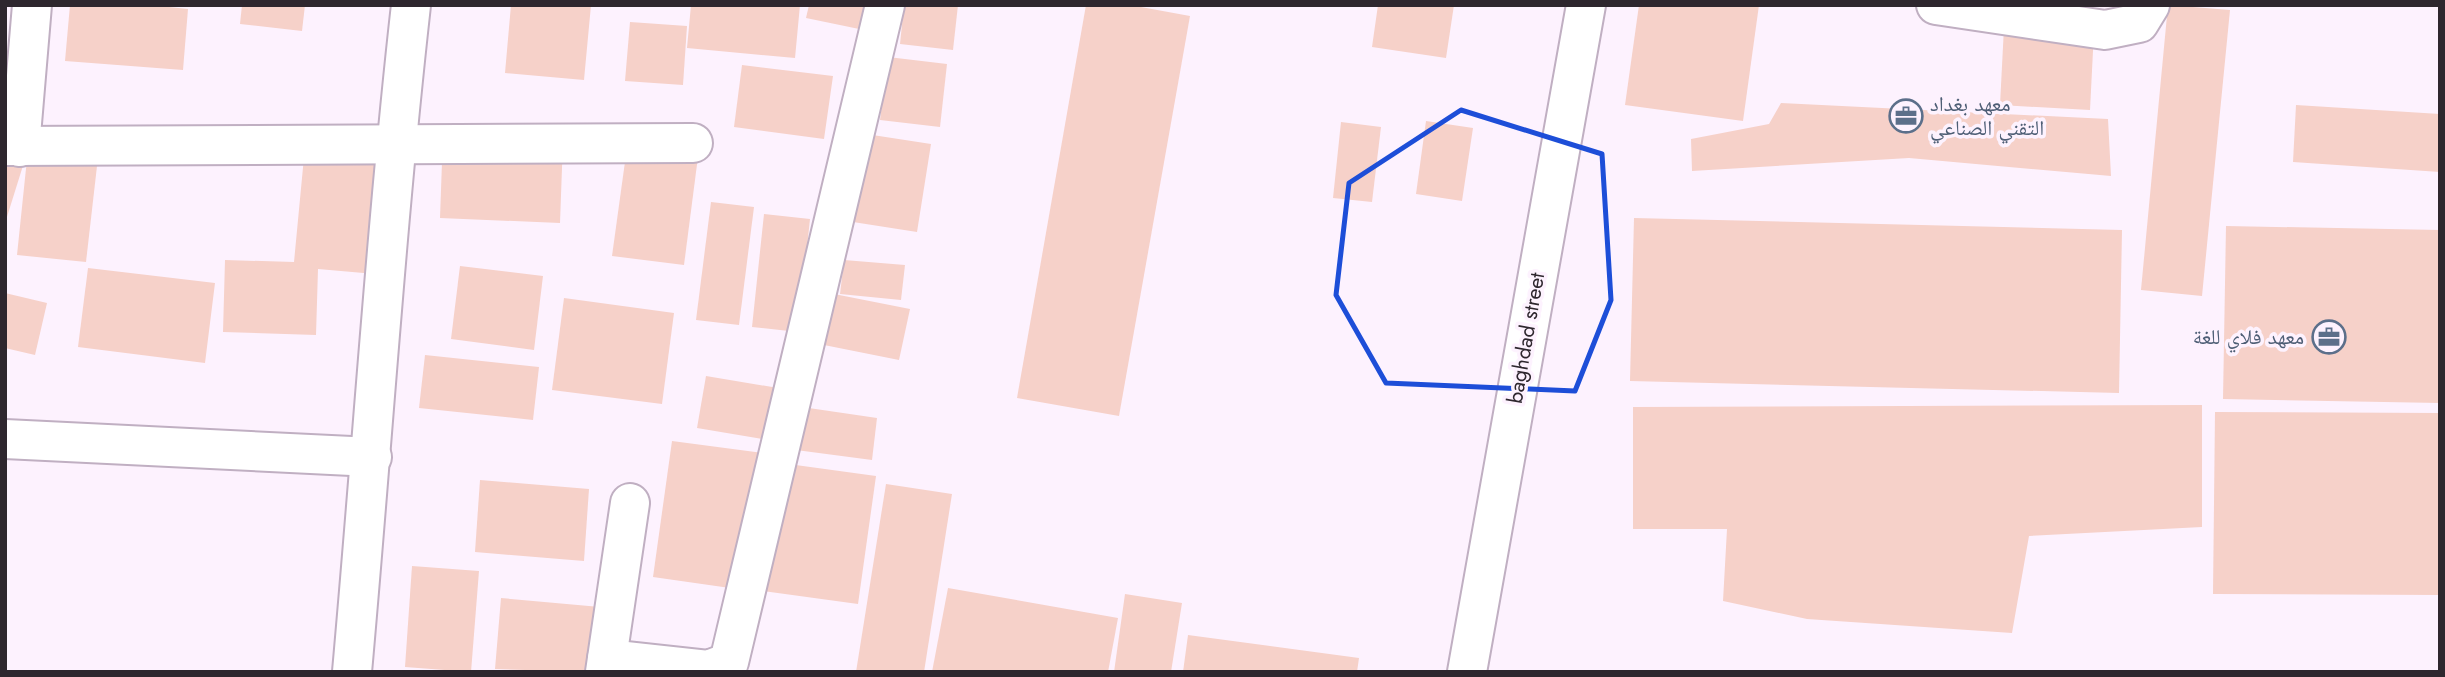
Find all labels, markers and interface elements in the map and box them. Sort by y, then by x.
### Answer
place label: معهد بغداد التقني الصناعي [1930,89,2044,144]
office icon: معهد بغداد التقني الصناعي [1887,97,1925,135]
street label: baghdad street [1500,270,1552,406]
office icon: معهد فلاي للغة [2310,318,2348,356]
place label: معهد فلاي للغة [2193,322,2304,353]

